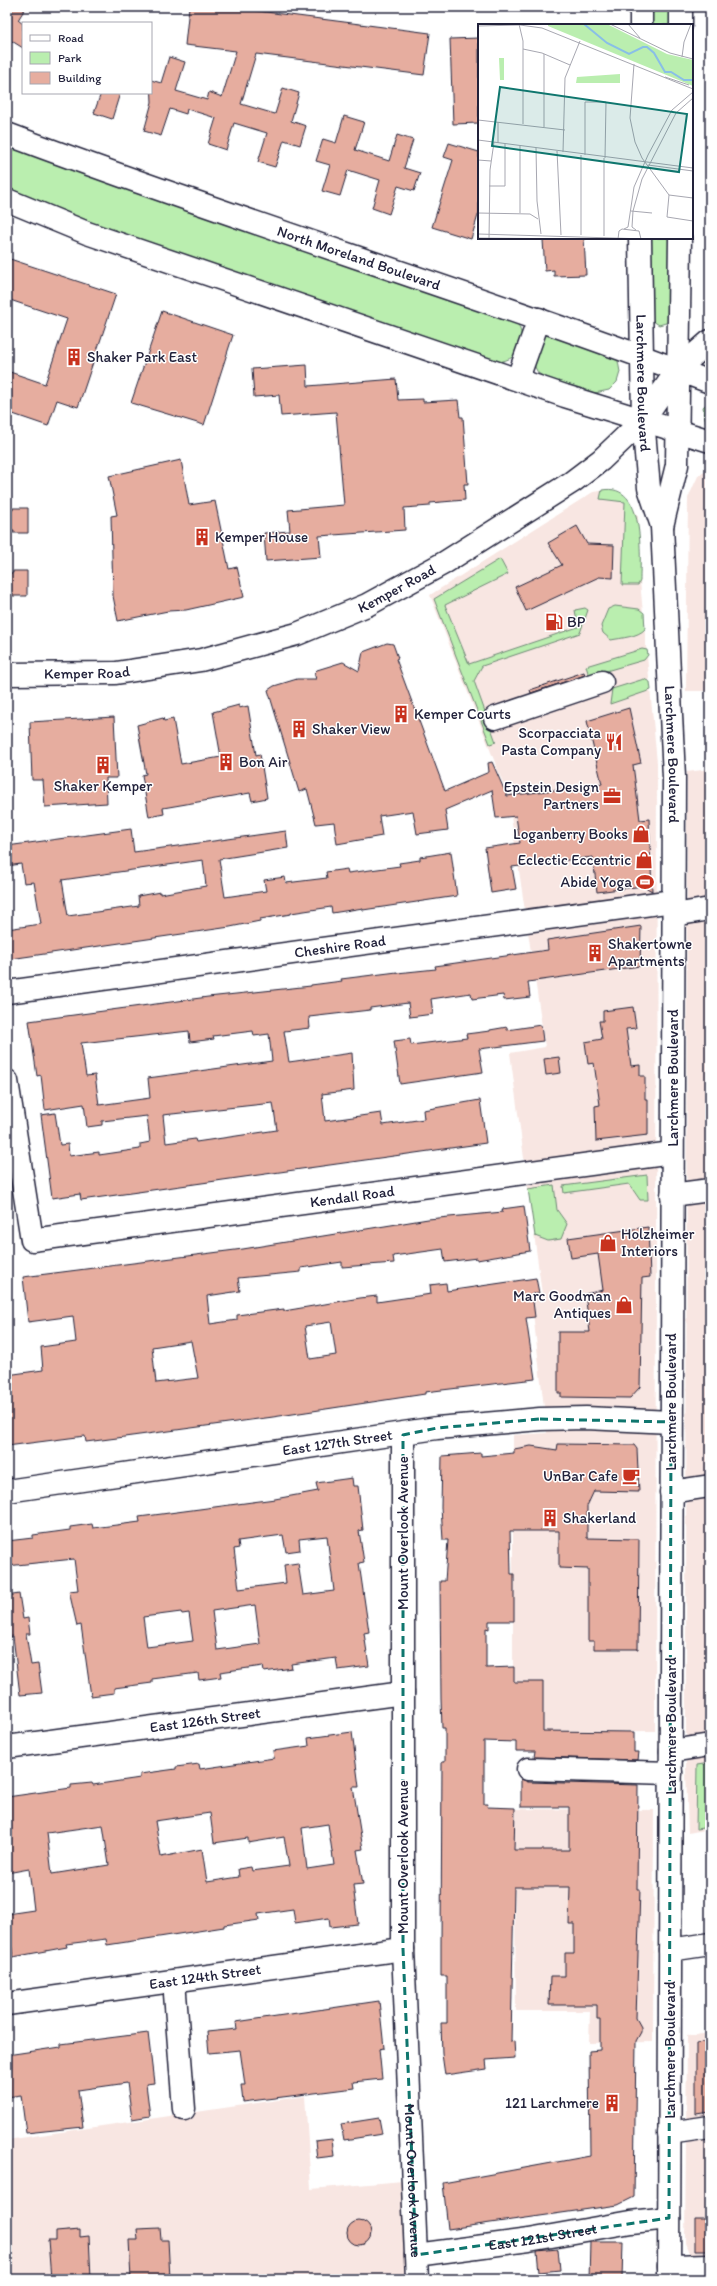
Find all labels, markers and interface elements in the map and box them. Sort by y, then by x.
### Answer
legend [22,22,152,94]
inset map [478,24,693,239]
text: Road [58,31,84,45]
text: Park [58,51,82,65]
text: Building [58,71,102,85]
street label: North Moreland Boulevard [275,222,443,294]
street label: Larchmere Boulevard [632,314,655,453]
building icon: Shaker Park East [64,347,84,367]
place label: Shaker Park East [87,348,198,366]
building icon: Kemper House [192,527,212,547]
place label: Kemper House [215,528,308,546]
street label: Kemper Road [355,560,439,617]
fuel station icon: BP [544,612,564,632]
place label: BP [567,613,586,631]
street label: Kemper Road [44,662,132,683]
street label: Larchmere Boulevard [661,685,683,823]
building icon: Kemper Courts [391,704,411,724]
place label: Kemper Courts [414,705,511,723]
building icon: Shaker View [289,719,309,739]
place label: Shaker View [312,720,390,738]
place label: Scorpacciata Pasta Company [501,724,602,759]
restaurant icon: Scorpacciata Pasta Company [604,732,624,752]
building icon: Bon Air [216,752,236,772]
place label: Bon Air [239,753,288,771]
building icon: Shaker Kemper [93,755,113,775]
place label: Shaker Kemper [54,777,152,795]
place label: Epstein Design Partners [504,778,600,813]
office icon: Epstein Design Partners [602,786,622,806]
shop icon: Loganberry Books [631,824,651,844]
place label: Loganberry Books [513,825,628,843]
shop icon: Eclectic Eccentric [634,850,654,870]
place label: Eclectic Eccentric [518,851,631,869]
sports icon: Abide Yoga [635,872,655,892]
place label: Abide Yoga [561,873,632,891]
street label: Cheshire Road [293,931,387,962]
place label: Shakertowne Apartments [608,935,692,970]
building icon: Shakertowne Apartments [585,943,605,963]
street label: Larchmere Boulevard [664,1009,682,1147]
street label: Kendall Road [309,1182,395,1211]
place label: Holzheimer Interiors [621,1225,695,1260]
shop icon: Holzheimer Interiors [598,1233,618,1253]
place label: Marc Goodman Antiques [513,1287,611,1322]
shop icon: Marc Goodman Antiques [614,1295,634,1315]
street label: Larchmere Boulevard [662,1333,680,1471]
street label: East 127th Street [281,1426,394,1460]
street label: Mount Overlook Avenue [394,1456,412,1610]
cafe icon: UnBar Cafe [621,1466,641,1486]
place label: UnBar Cafe [543,1467,618,1485]
building icon: Shakerland [540,1508,560,1528]
place label: Shakerland [563,1509,636,1527]
street label: Larchmere Boulevard [662,1657,680,1795]
street label: East 126th Street [149,1703,262,1736]
street label: Mount Overlook Avenue [394,1780,412,1934]
street label: East 124th Street [148,1960,263,1993]
street label: Larchmere Boulevard [661,1981,679,2119]
building icon: 121 Larchmere [602,2093,622,2113]
place label: 121 Larchmere [505,2094,599,2112]
street label: Mount Overlook Avenue [401,2103,425,2258]
street label: East 121st Street [487,2219,599,2254]

